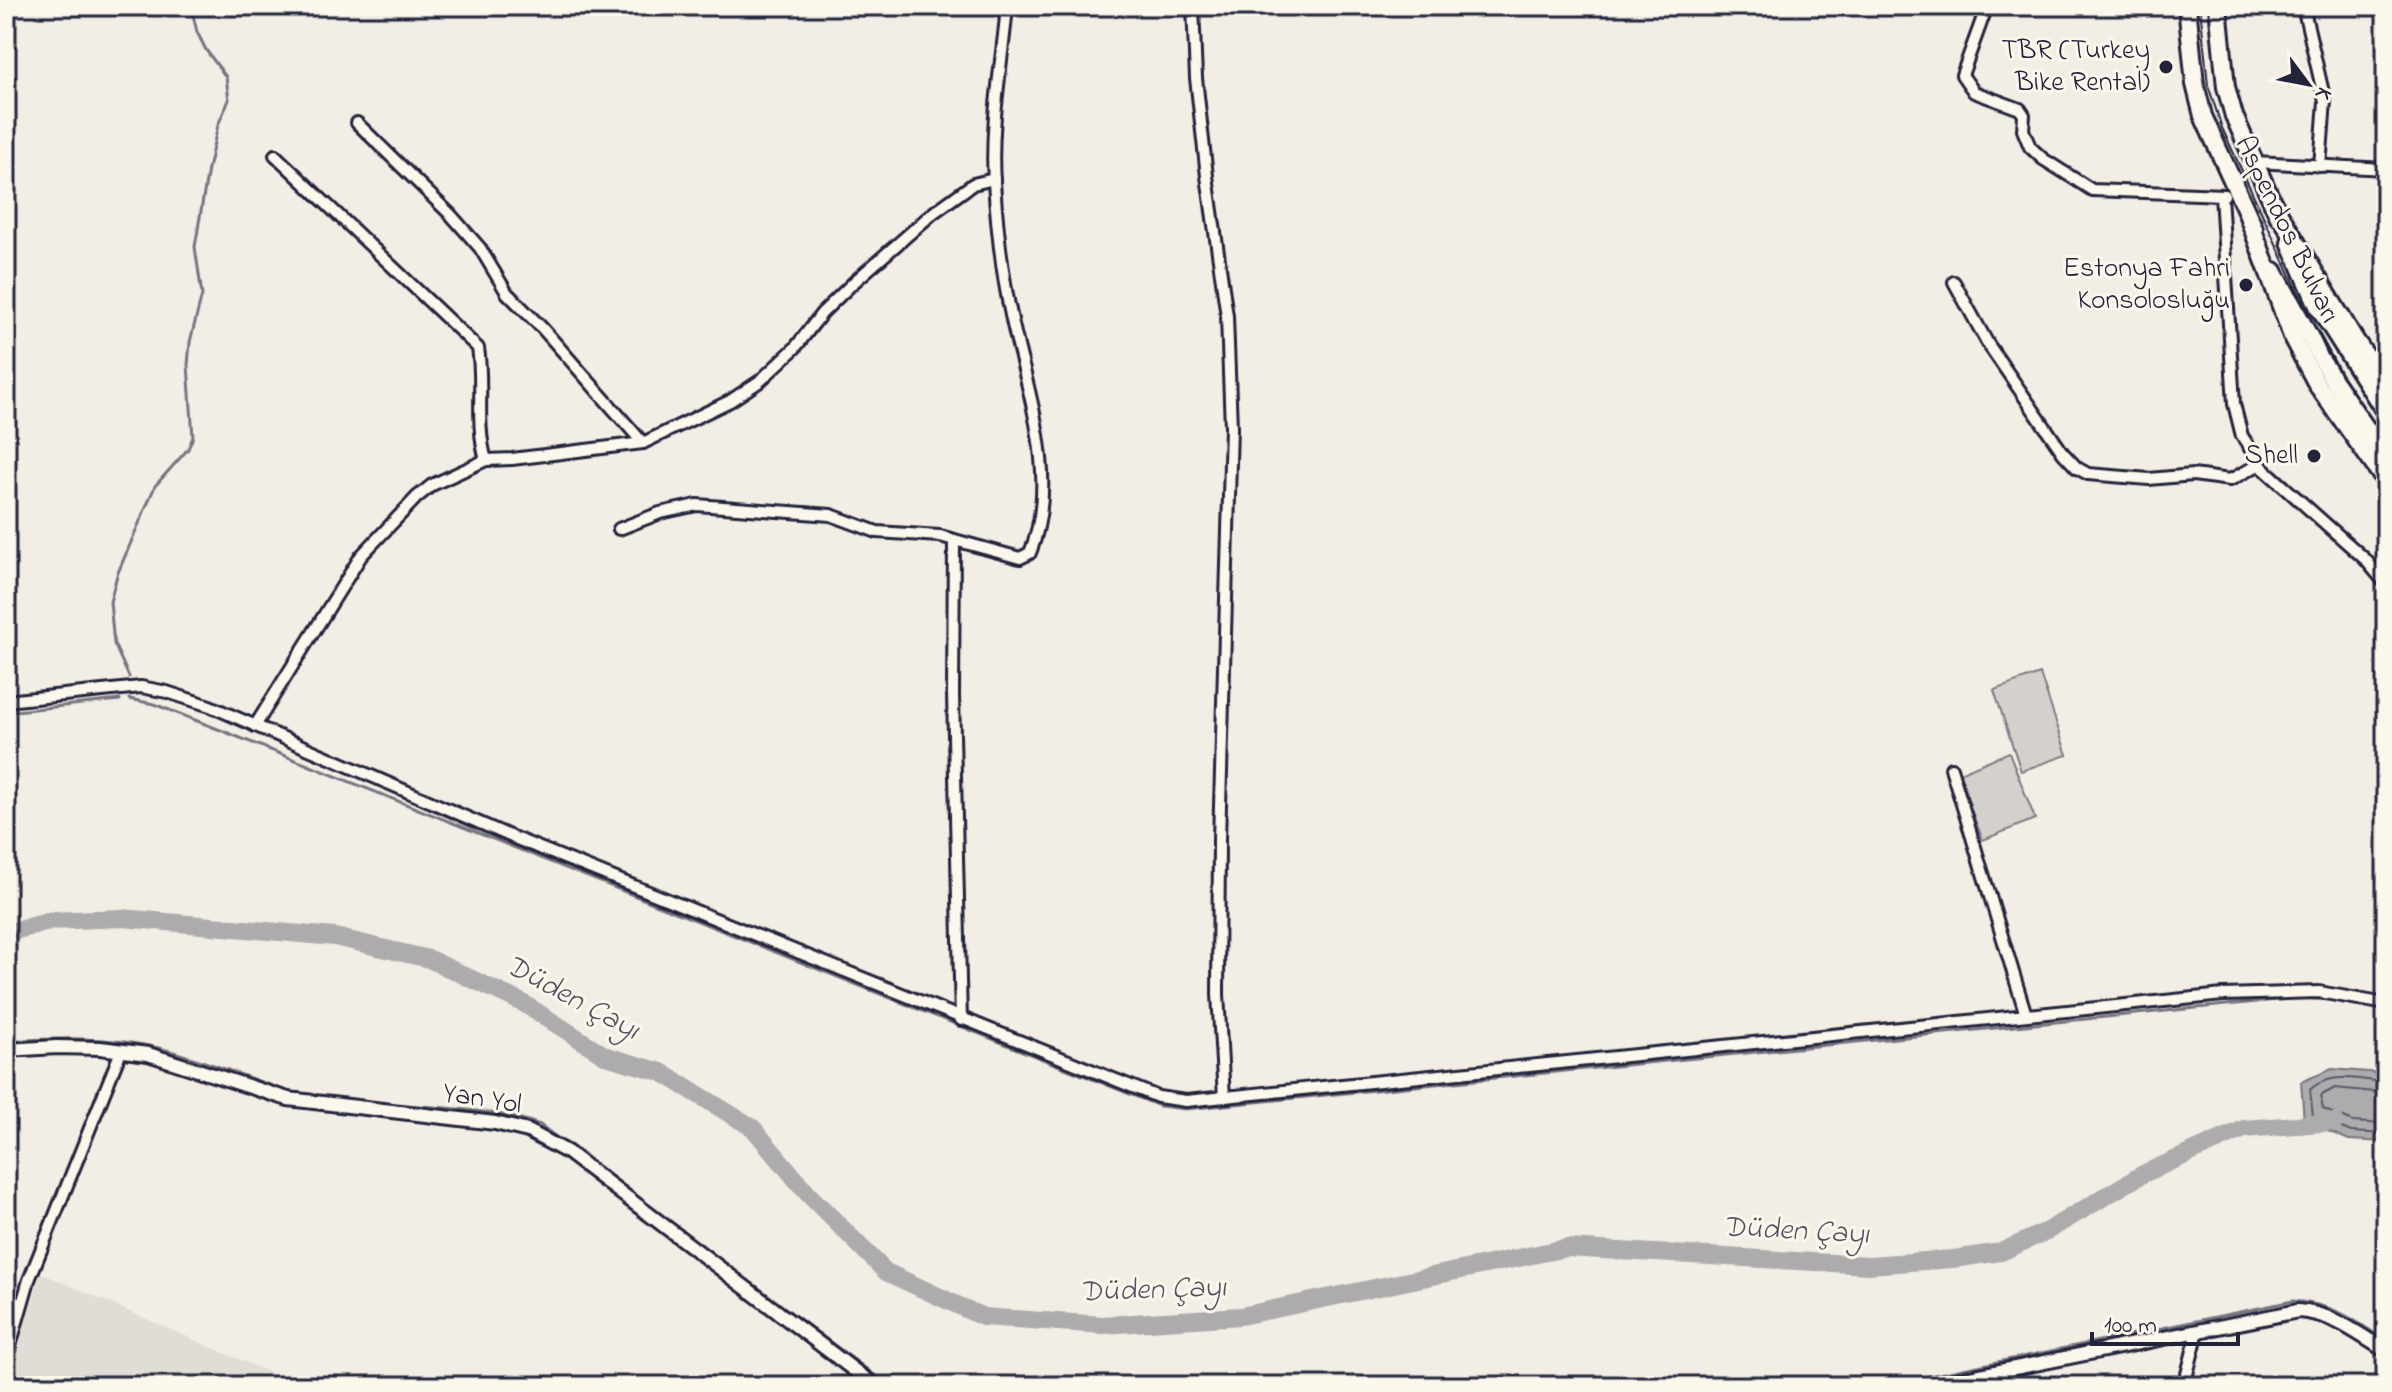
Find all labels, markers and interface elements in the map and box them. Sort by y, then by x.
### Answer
place label: TBR (Turkey Bike Rental) [2001,31,2150,104]
north arrow [2268,44,2348,124]
marker: TBR (Turkey Bike Rental) [2157,58,2175,76]
text: K [2305,80,2339,107]
street label: Aspendos Bulvarı [2223,129,2349,331]
place label: Estonya Fahri Konsolosluğu [2063,249,2230,322]
marker: Estonya Fahri Konsolosluğu [2237,276,2255,294]
place label: Shell [2245,436,2298,477]
marker: Shell [2305,447,2323,465]
water label: Düden Çayı [497,945,647,1053]
street label: Yan Yol [440,1074,524,1126]
water label: Düden Çayı [1722,1206,1871,1258]
water label: Düden Çayı [1079,1266,1228,1316]
scale bar [2092,1296,2238,1346]
text: 100 m [2104,1309,2157,1344]

